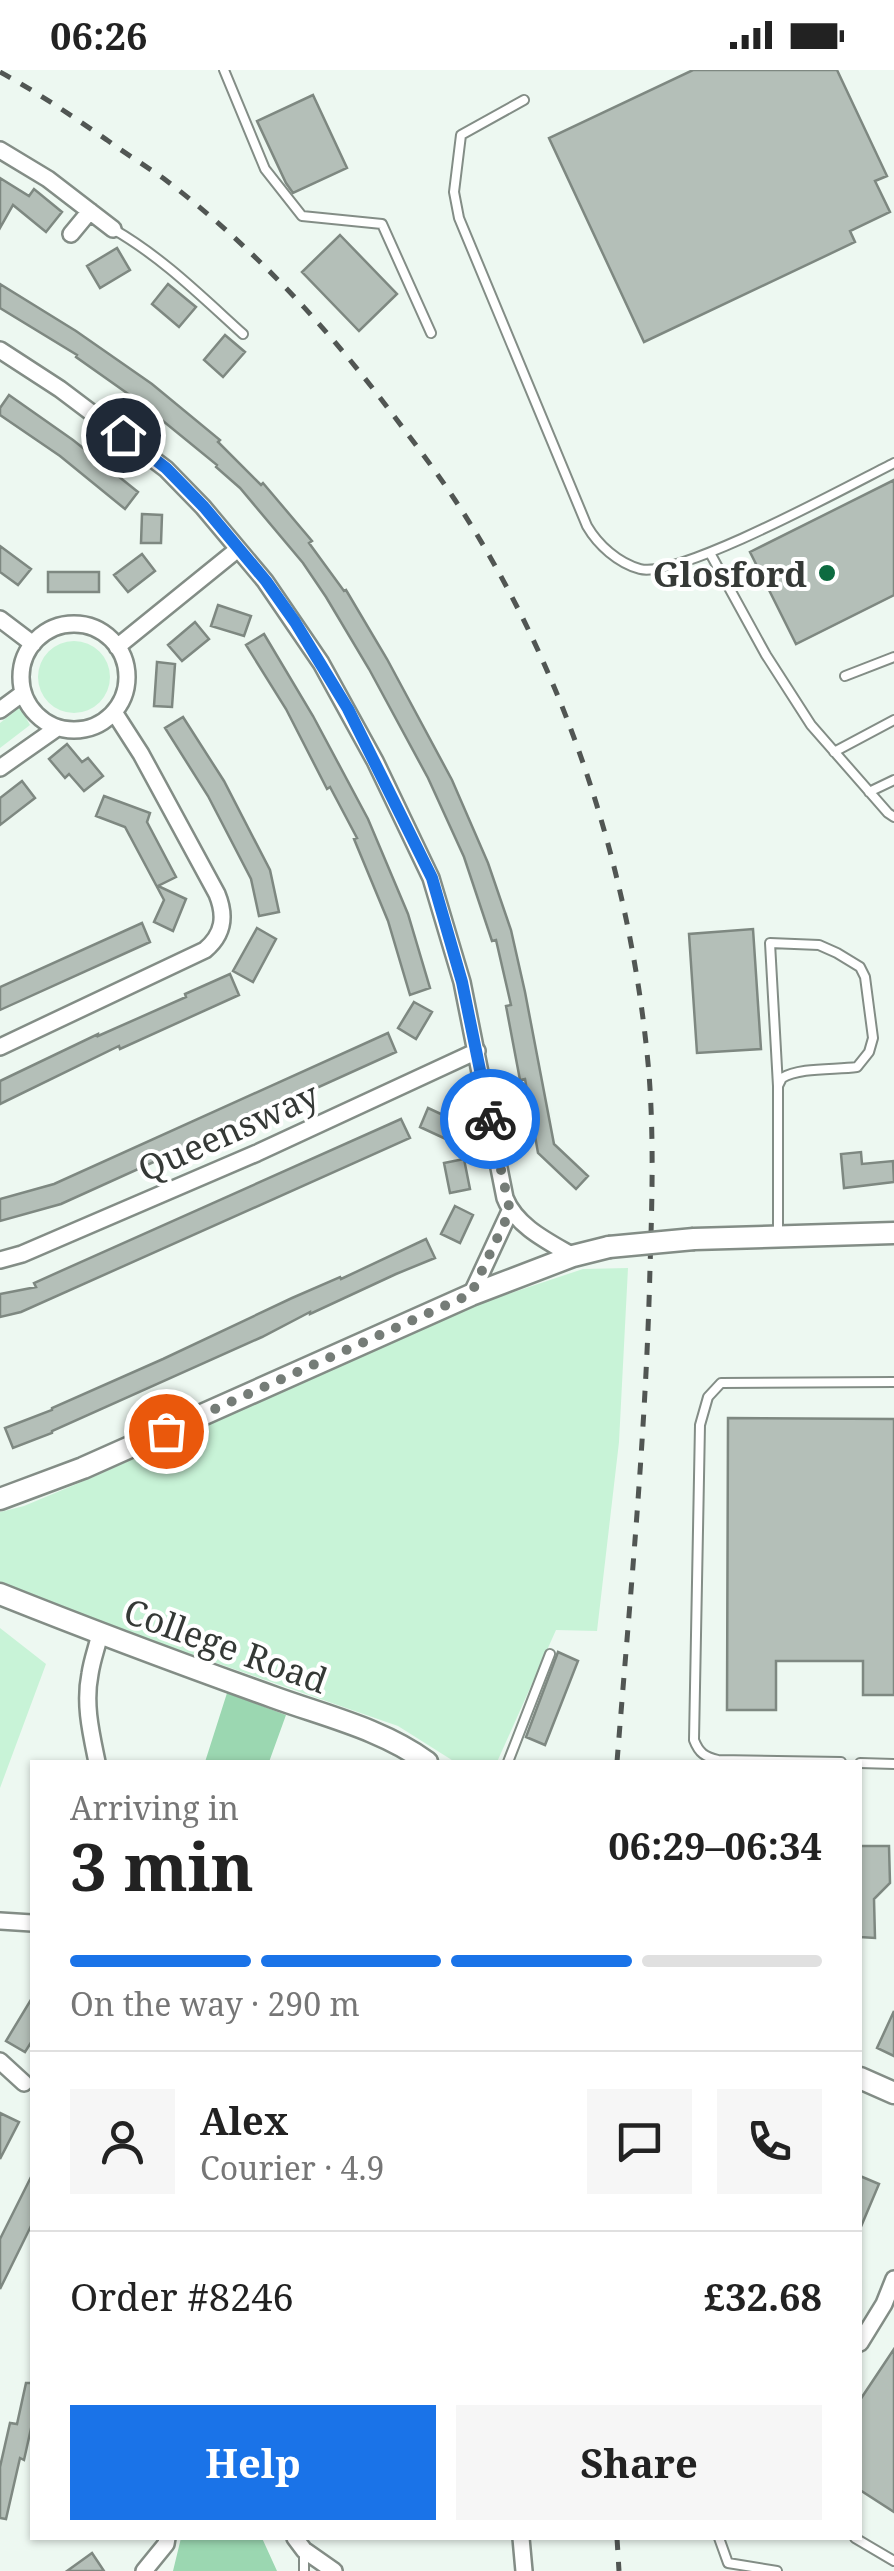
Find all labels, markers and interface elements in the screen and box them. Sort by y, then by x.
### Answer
text: 06:26 [50,9,147,61]
pin [81,393,166,478]
icon: home [96,408,151,463]
place label: Glosford [653,550,807,597]
marker: Glosford [816,562,838,584]
courier [440,1069,540,1169]
street label: Queensway [130,1070,326,1192]
icon: bike [463,1092,518,1147]
pin [124,1389,209,1474]
icon: bag [139,1404,194,1459]
street label: College Road [118,1586,334,1704]
text: Arriving in [70,1786,239,1829]
text: 06:29–06:34 [608,1819,822,1871]
text: 3 min [70,1822,254,1910]
text: On the way · 290 m [70,1982,360,2025]
button: person [70,2089,175,2194]
button: chat [587,2089,692,2194]
button: phone [717,2089,822,2194]
text: Alex [200,2094,288,2146]
text: Courier · 4.9 [200,2146,384,2189]
text: Order #8246 [70,2270,294,2322]
text: £32.68 [704,2270,822,2322]
button: Help [70,2405,436,2520]
button: Share [456,2405,822,2520]

